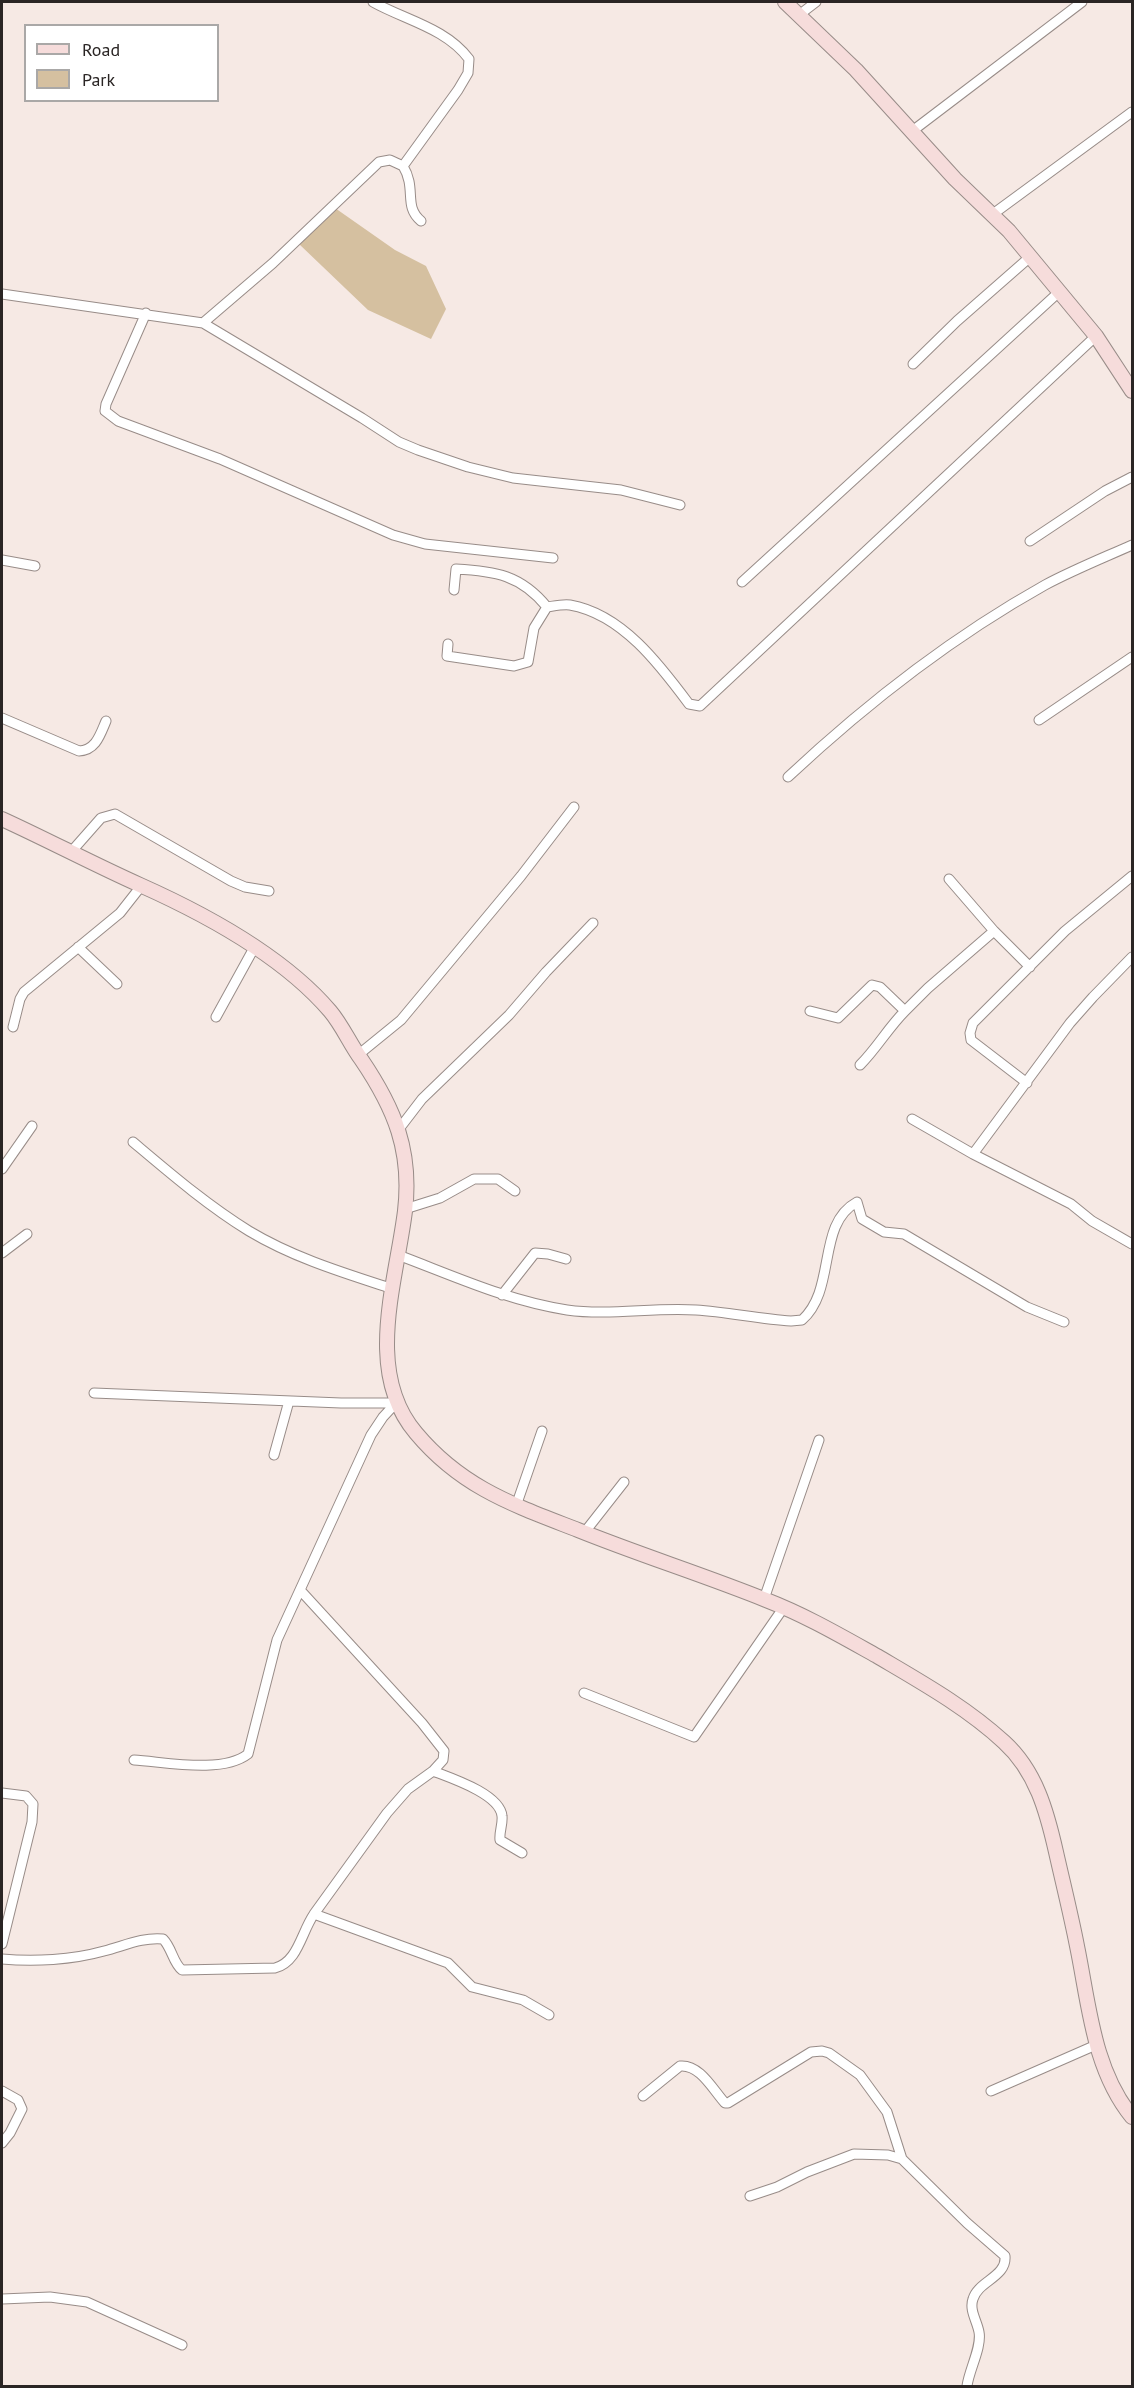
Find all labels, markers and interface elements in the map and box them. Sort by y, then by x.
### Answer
legend [24,24,219,102]
text: Road [82,38,120,61]
text: Park [82,68,115,91]

